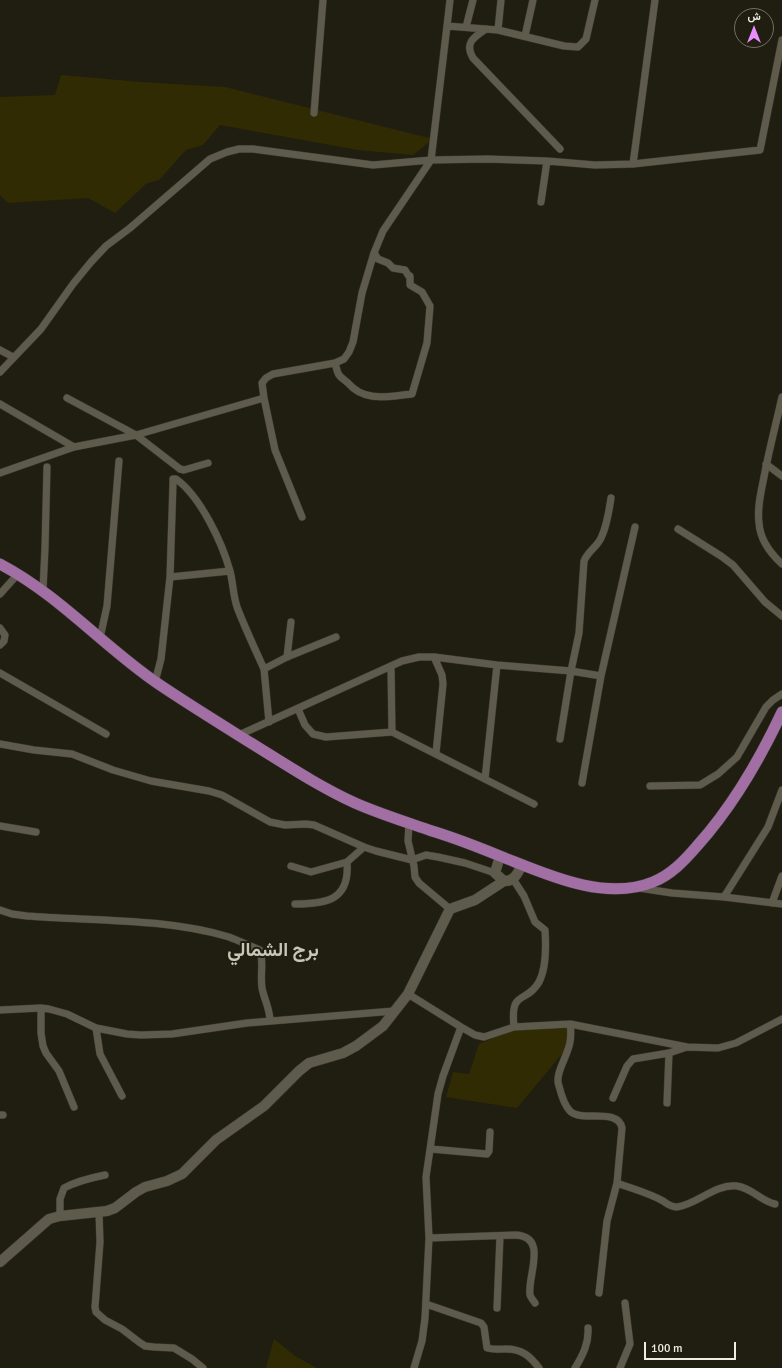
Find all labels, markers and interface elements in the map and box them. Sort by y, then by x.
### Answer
north arrow [734,8,774,48]
text: ش [747,10,761,23]
district label: برج الشمالي [227,940,319,962]
scale bar [646,1334,738,1360]
text: 100 m [651,1341,683,1356]

